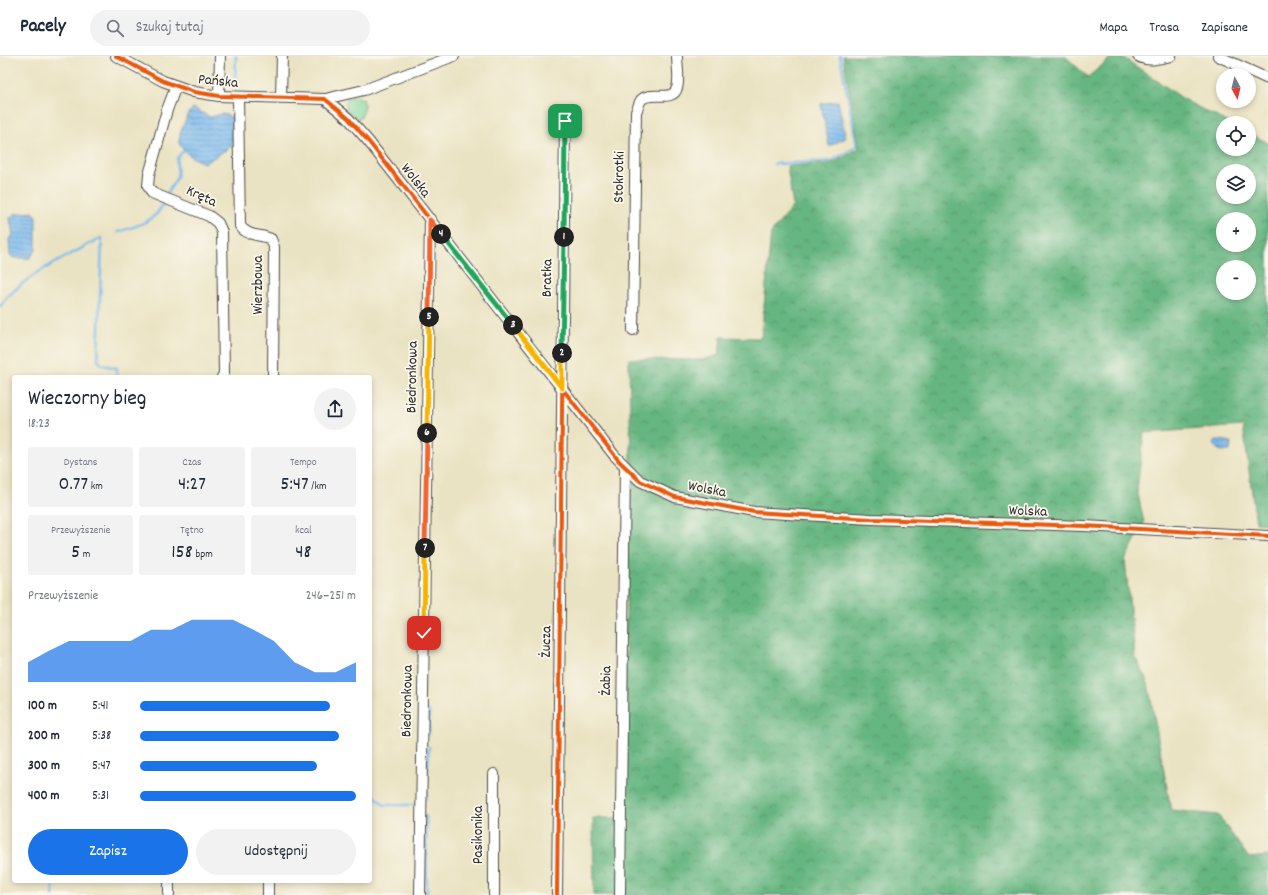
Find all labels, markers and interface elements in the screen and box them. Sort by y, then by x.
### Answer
search box [90,10,370,46]
text: Pacely [20,14,66,41]
icon: search [104,17,126,39]
text: Szukaj tutaj [136,17,204,39]
text: Mapa [1100,18,1127,38]
text: Trasa [1149,18,1179,38]
text: Zapisane [1201,18,1248,38]
north arrow [1216,68,1256,108]
map controls [1216,68,1256,300]
street label: Pańska [197,69,240,95]
pin [548,104,582,138]
icon: arrive [554,110,576,132]
button: locate [1216,116,1256,156]
street label: Stokrotki [609,151,631,203]
street label: Wolska [395,159,436,204]
button: layers [1216,164,1256,204]
street label: Kręta [182,180,221,214]
button: + [1216,212,1256,252]
pin: 4 [431,224,451,244]
text: 4 [439,226,443,242]
pin: 1 [554,227,574,247]
text: 1 [563,229,565,245]
street label: Wierzbowa [248,254,270,315]
street label: Bratka [537,258,559,297]
button: − [1216,260,1256,300]
pin: 5 [419,307,439,327]
text: 5 [426,309,432,325]
pin: 3 [503,315,523,335]
text: 3 [511,317,515,333]
street label: Biedronkowa [401,340,425,413]
pin: 2 [552,343,572,363]
text: 2 [560,345,564,361]
text: Wieczorny bieg [28,384,146,415]
button: share [314,388,356,430]
text: 18:23 [28,415,50,434]
pin: 6 [417,423,437,443]
text: 6 [424,425,430,441]
text: Dystans [64,455,98,471]
text: Czas [182,455,202,471]
text: Tempo [290,455,317,471]
text: 0.77 [59,471,88,499]
text: 4:27 [178,471,206,499]
text: 5:47 [280,471,309,499]
street label: Wolska [686,476,729,505]
text: km [88,479,103,495]
text: /km [309,479,326,495]
street label: Wolska [1008,500,1049,524]
text: Przewyższenie [51,523,110,539]
text: Tętno [180,523,204,539]
text: kcal [295,523,312,539]
pin: 7 [415,538,435,558]
text: 5 [71,539,80,567]
text: 158 [171,539,193,567]
text: 48 [295,539,311,567]
text: 7 [423,540,427,556]
text: m [80,547,90,563]
text: bpm [193,547,213,563]
text: Przewyższenie [28,587,98,606]
text: 246–251 m [306,587,356,606]
pin [407,616,441,650]
icon: check [413,622,435,644]
street label: Żucza [536,625,558,658]
street label: Biedronkowa [396,664,420,737]
street label: Żabia [596,665,618,696]
text: 100 m [28,697,57,716]
text: 5:41 [92,697,108,716]
text: 200 m [28,727,60,746]
text: 5:38 [92,727,111,746]
text: 300 m [28,757,60,776]
text: 5:47 [92,757,111,776]
text: 400 m [28,787,59,806]
text: 5:31 [92,787,109,806]
street label: Pasikonika [468,805,490,864]
button: Zapisz [28,829,188,875]
button: Udostępnij [196,829,356,875]

